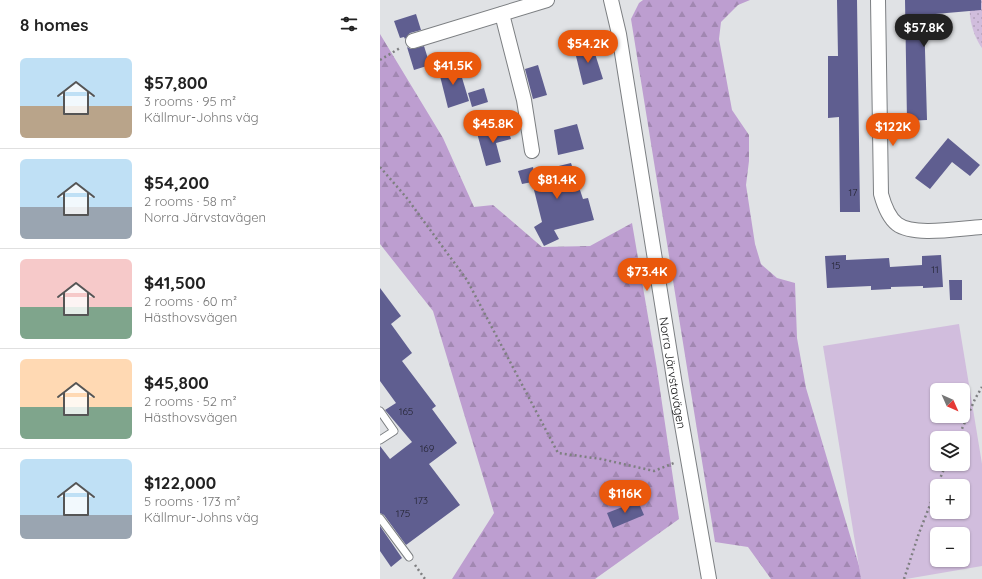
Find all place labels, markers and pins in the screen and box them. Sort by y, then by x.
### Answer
pin: $57.8K [891,14,957,48]
pin: $54.2K [555,30,621,64]
pin: $41.5K [420,52,486,86]
pin: $45.8K [460,110,526,144]
pin: $122K [865,113,921,147]
pin: $81.4K [524,166,590,200]
pin: $73.4K [614,258,680,292]
pin: $116K [597,480,653,514]

